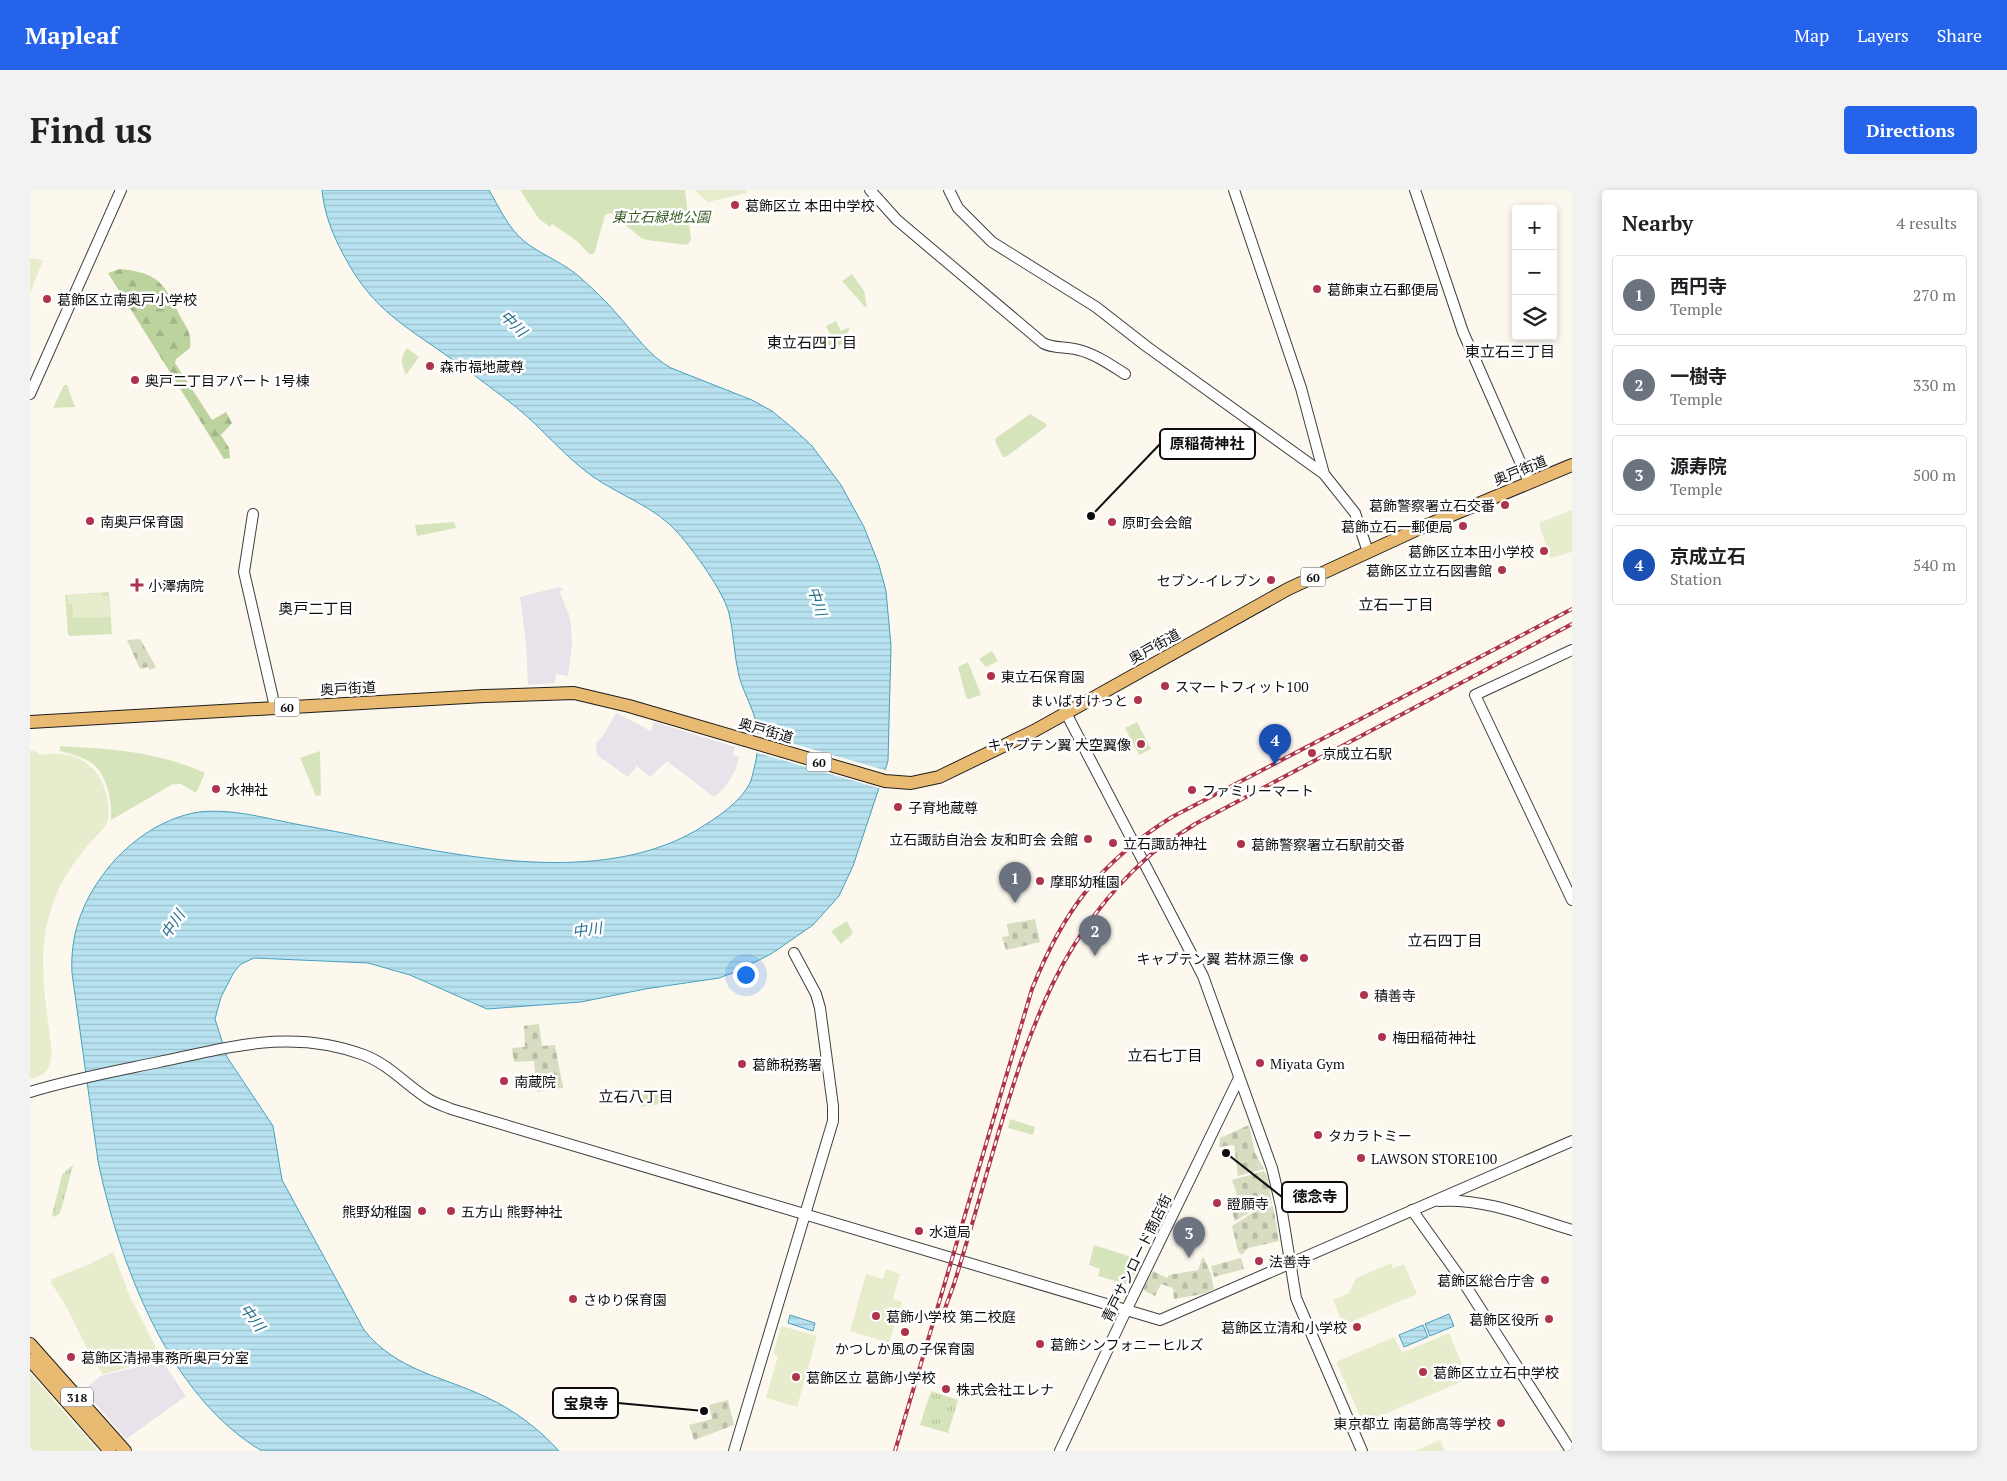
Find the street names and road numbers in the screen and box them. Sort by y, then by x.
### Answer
street label: 奥戸街道 [1490,451,1550,489]
road number: 60 [1300,568,1326,587]
street label: 奥戸街道 [1125,624,1183,668]
street label: 奥戸街道 [320,677,376,699]
road number: 60 [274,698,300,716]
street label: 奥戸街道 [736,713,796,747]
road number: 60 [806,752,832,772]
street label: 青戸サンロード商店街 [1097,1191,1175,1325]
road number: 318 [61,1388,93,1406]

